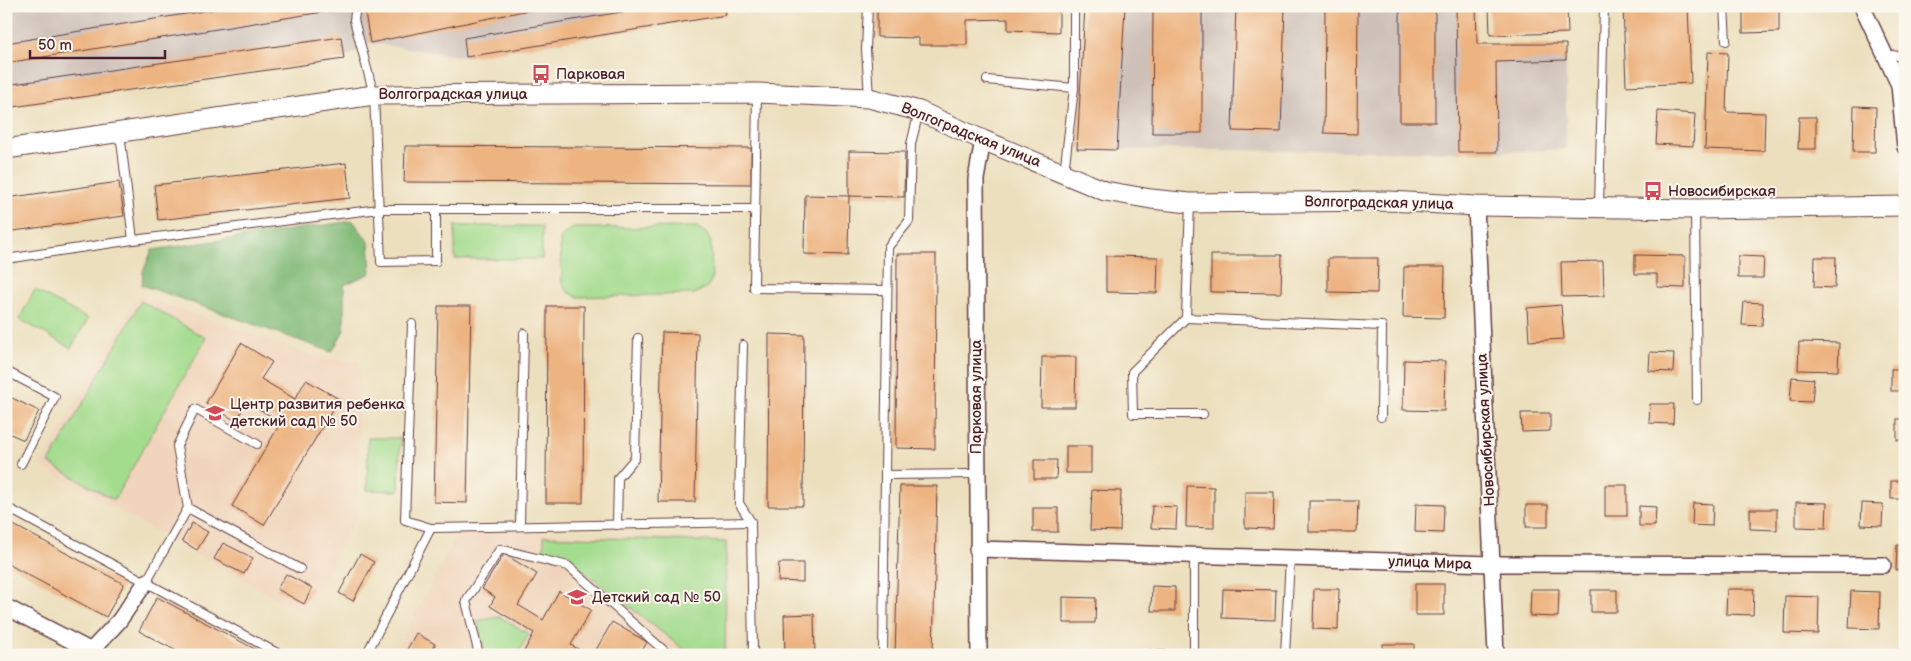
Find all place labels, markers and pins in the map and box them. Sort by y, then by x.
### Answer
bus stop icon: Парковая [530,63,552,85]
place label: Парковая [556,65,625,84]
bus stop icon: Новосибирская [1642,180,1664,202]
place label: Новосибирская [1668,182,1776,201]
place label: Центр развития ребенка детский сад № 50 [230,395,405,431]
school or university icon: Центр развития ребенка детский сад № 50 [204,402,226,424]
school or university icon: Детский сад № 50 [566,586,588,608]
place label: Детский сад № 50 [592,588,721,607]

